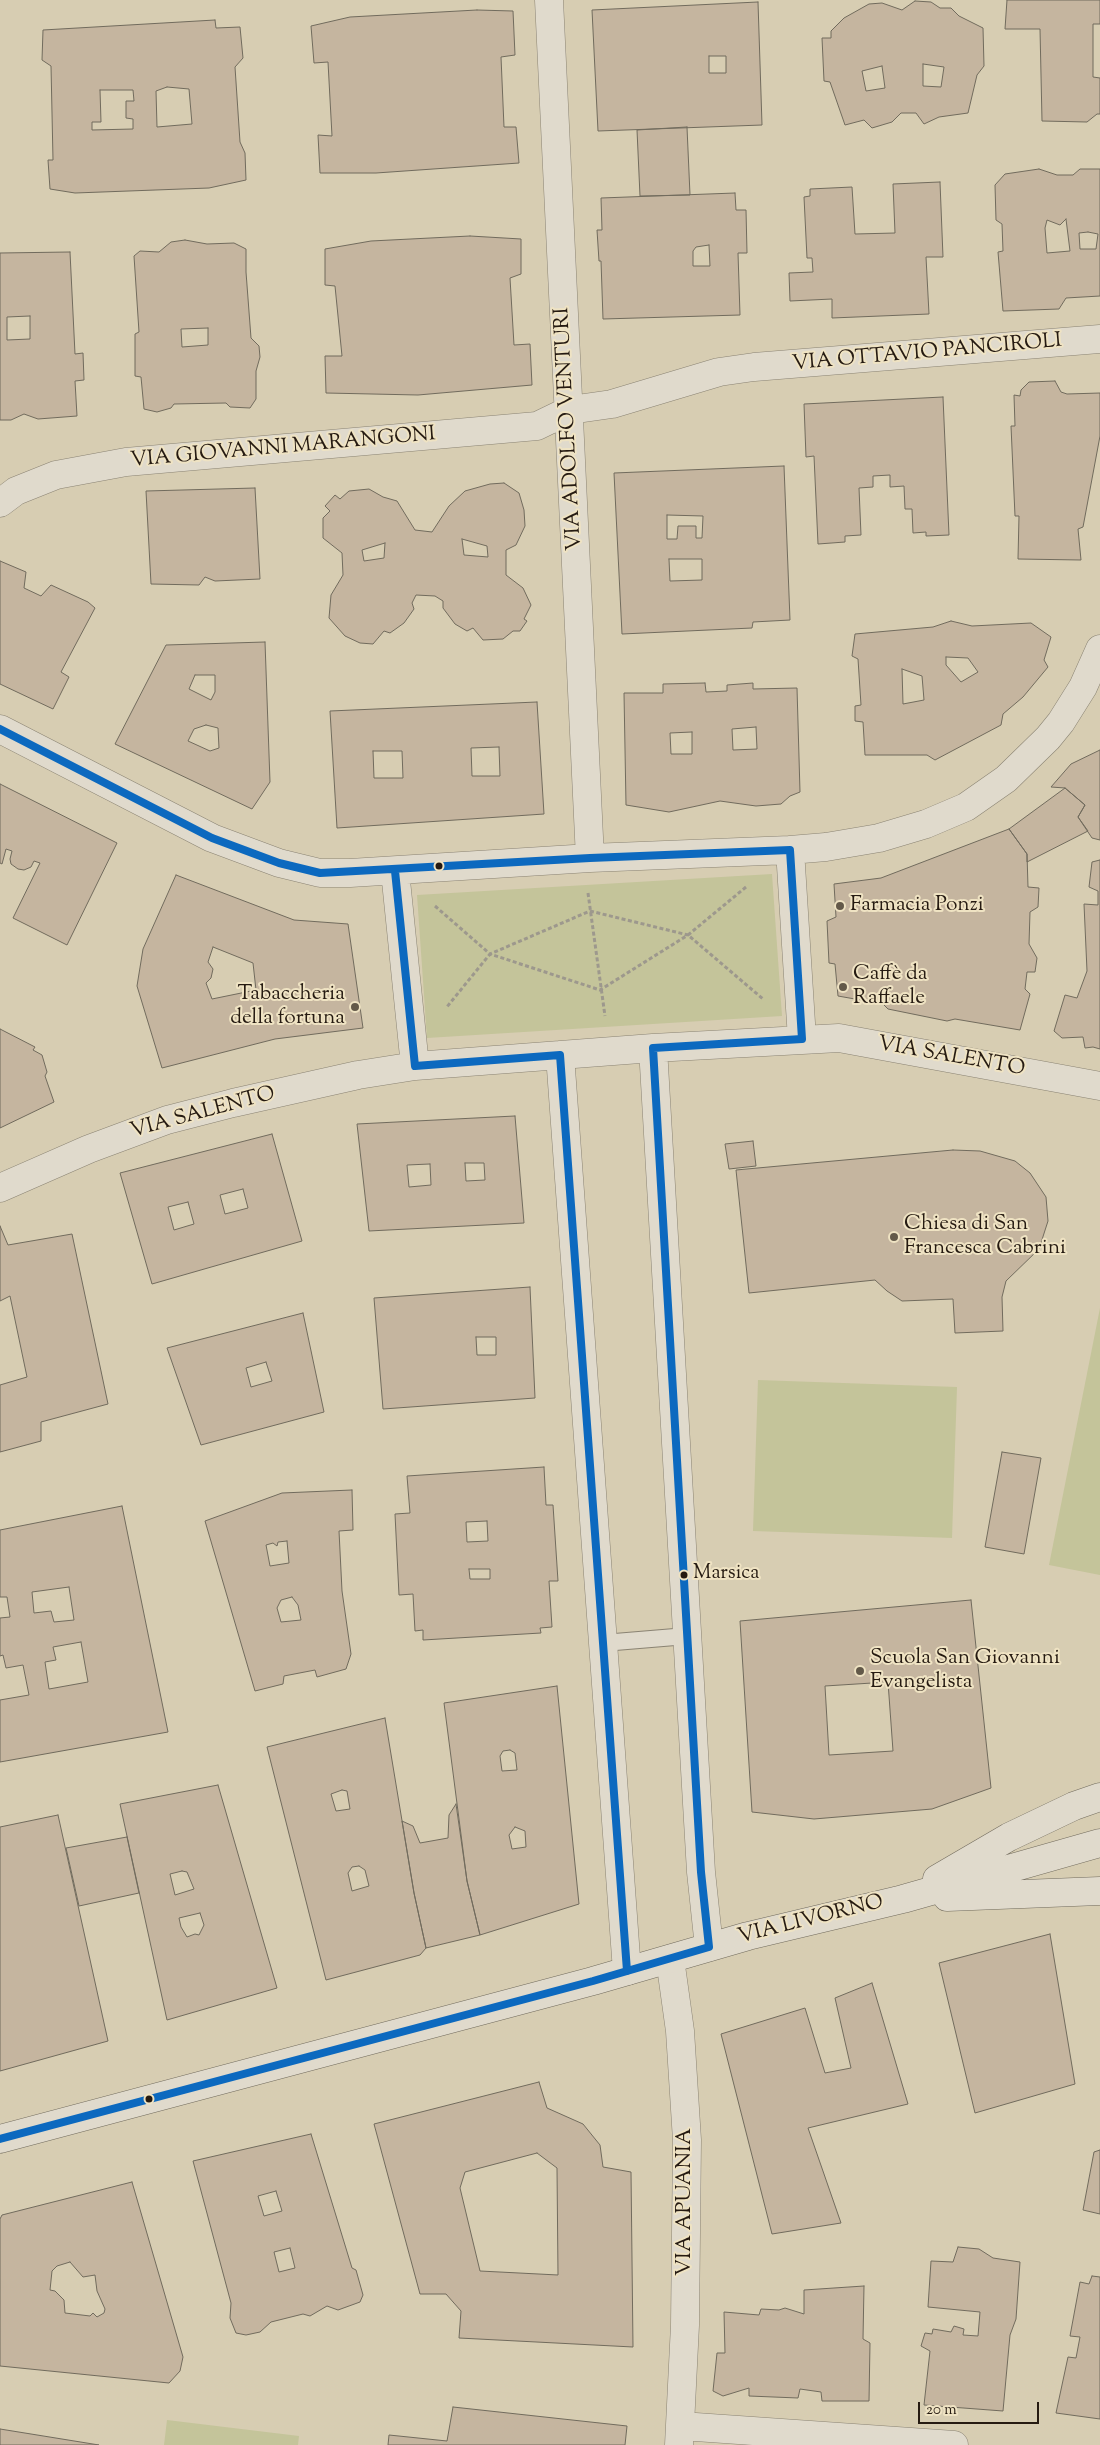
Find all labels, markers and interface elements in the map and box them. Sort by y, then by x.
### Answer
street label: VIA ADOLFO VENTURI [551,307,589,551]
street label: VIA OTTAVIO PANCIROLI [791,330,1063,378]
street label: VIA GIOVANNI MARANGONI [129,423,437,475]
unlabelled marker [434,861,444,871]
place label: Farmacia Ponzi [850,893,984,919]
marker: Farmacia Ponzi [834,900,846,912]
place label: Caffè da Raffaele [853,962,927,1012]
marker: Caffè da Raffaele [837,981,849,993]
place label: Tabaccheria della fortuna [230,982,345,1032]
marker: Tabaccheria della fortuna [349,1001,361,1013]
street label: VIA SALENTO [875,1033,1027,1083]
street label: VIA SALENTO [128,1083,278,1145]
place label: Chiesa di San Francesca Cabrini [904,1212,1066,1262]
marker: Chiesa di San Francesca Cabrini [888,1231,900,1243]
place label: Marsica [693,1563,760,1587]
marker: Marsica [679,1570,689,1580]
place label: Scuola San Giovanni Evangelista [870,1646,1060,1696]
marker: Scuola San Giovanni Evangelista [854,1665,866,1677]
street label: VIA LIVORNO [736,1891,886,1951]
unlabelled marker [144,2094,154,2104]
street label: VIA APUANIA [673,2128,699,2276]
scale bar [920,2392,1041,2424]
text: 20 m [926,2400,957,2421]

